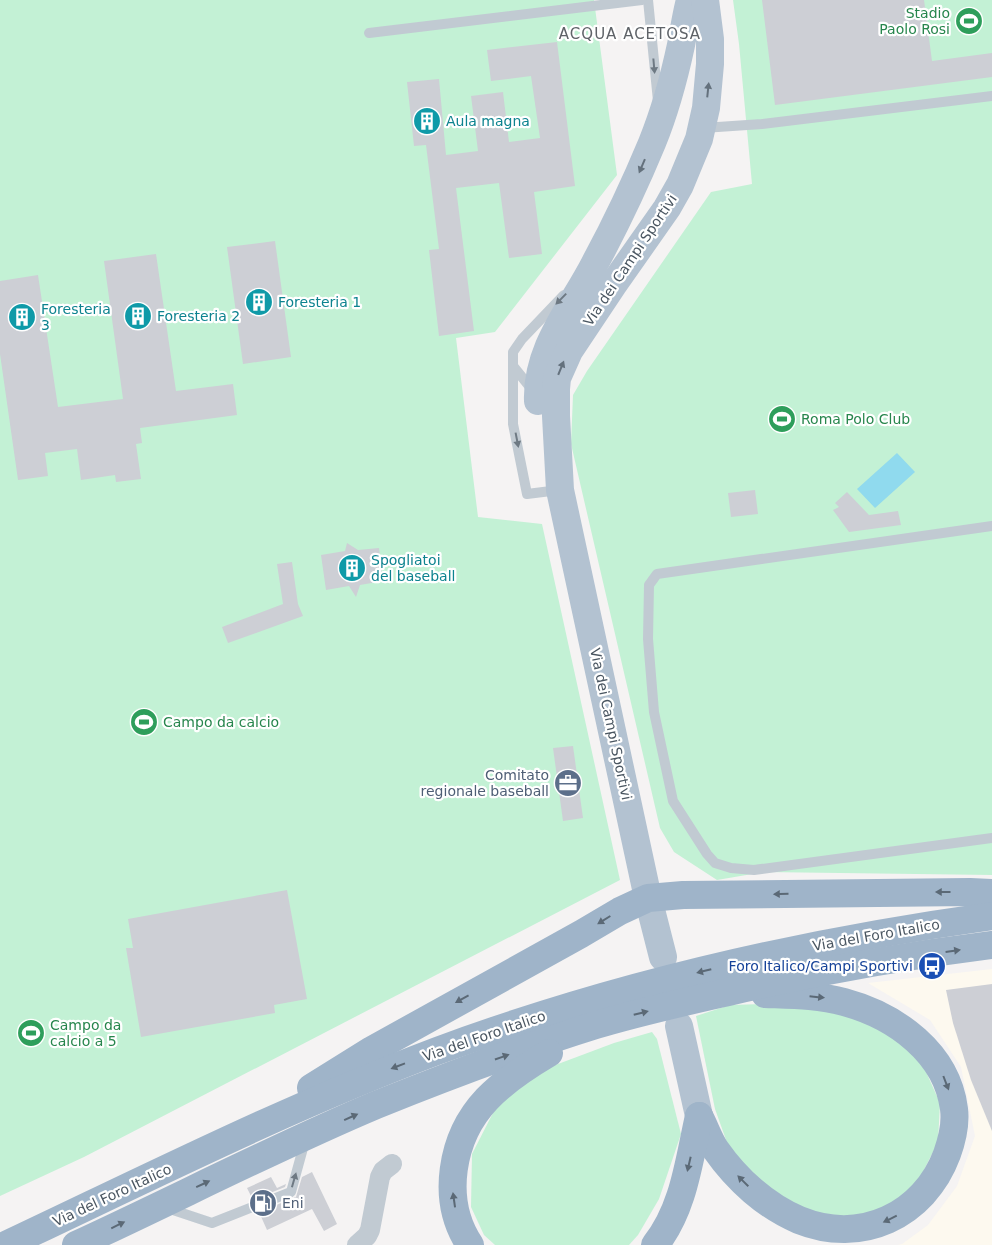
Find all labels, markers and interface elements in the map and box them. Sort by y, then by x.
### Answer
place label: Stadio Paolo Rosi [879,5,950,37]
sports icon: Stadio Paolo Rosi [954,6,984,36]
district label: ACQUA ACETOSA [559,25,701,43]
one-way arrow [651,58,659,74]
one-way arrow [704,81,712,97]
building icon: Aula magna [412,106,442,136]
place label: Aula magna [446,113,530,129]
one-way arrow [638,159,646,174]
street label: Via dei Campi Sportivi [580,191,680,329]
building icon: Foresteria 1 [244,287,274,317]
one-way arrow [555,292,567,304]
place label: Foresteria 1 [278,294,361,310]
place label: Foresteria 3 [41,301,111,333]
building icon: Foresteria 2 [123,301,153,331]
building icon: Foresteria 3 [7,302,37,332]
place label: Foresteria 2 [157,308,240,324]
one-way arrow [558,361,565,376]
sports icon: Roma Polo Club [767,404,797,434]
place label: Roma Polo Club [801,411,910,427]
one-way arrow [513,433,521,449]
place label: Spogliatoi del baseball [371,552,455,584]
building icon: Spogliatoi del baseball [337,553,367,583]
street label: Via dei Campi Sportivi [587,647,635,801]
sports icon: Campo da calcio [129,707,159,737]
place label: Campo da calcio [163,714,279,730]
place label: Comitato regionale baseball [421,767,549,799]
office icon: Comitato regionale baseball [553,768,583,798]
one-way arrow [935,888,951,896]
one-way arrow [773,890,789,898]
one-way arrow [598,915,611,925]
street label: Via del Foro Italico [811,916,941,954]
one-way arrow [945,946,961,954]
bus stop icon: Foro Italico/Campi Sportivi [917,951,947,981]
place label: Foro Italico/Campi Sportivi [729,958,913,974]
one-way arrow [696,967,711,975]
one-way arrow [809,993,825,1001]
one-way arrow [455,995,470,1003]
street label: Via del Foro Italico [420,1007,548,1065]
one-way arrow [634,1009,649,1017]
place label: Campo da calcio a 5 [50,1017,121,1049]
sports icon: Campo da calcio a 5 [16,1018,46,1048]
one-way arrow [495,1053,510,1061]
one-way arrow [391,1063,406,1071]
one-way arrow [943,1075,950,1090]
one-way arrow [344,1112,358,1120]
one-way arrow [685,1156,693,1171]
street label: Via del Foro Italico [50,1161,174,1229]
one-way arrow [291,1172,299,1187]
one-way arrow [737,1175,749,1187]
one-way arrow [196,1180,210,1188]
fuel station icon: Eni [248,1188,278,1218]
one-way arrow [449,1192,457,1208]
place label: Eni [282,1195,304,1211]
one-way arrow [882,1214,897,1223]
one-way arrow [111,1221,125,1229]

